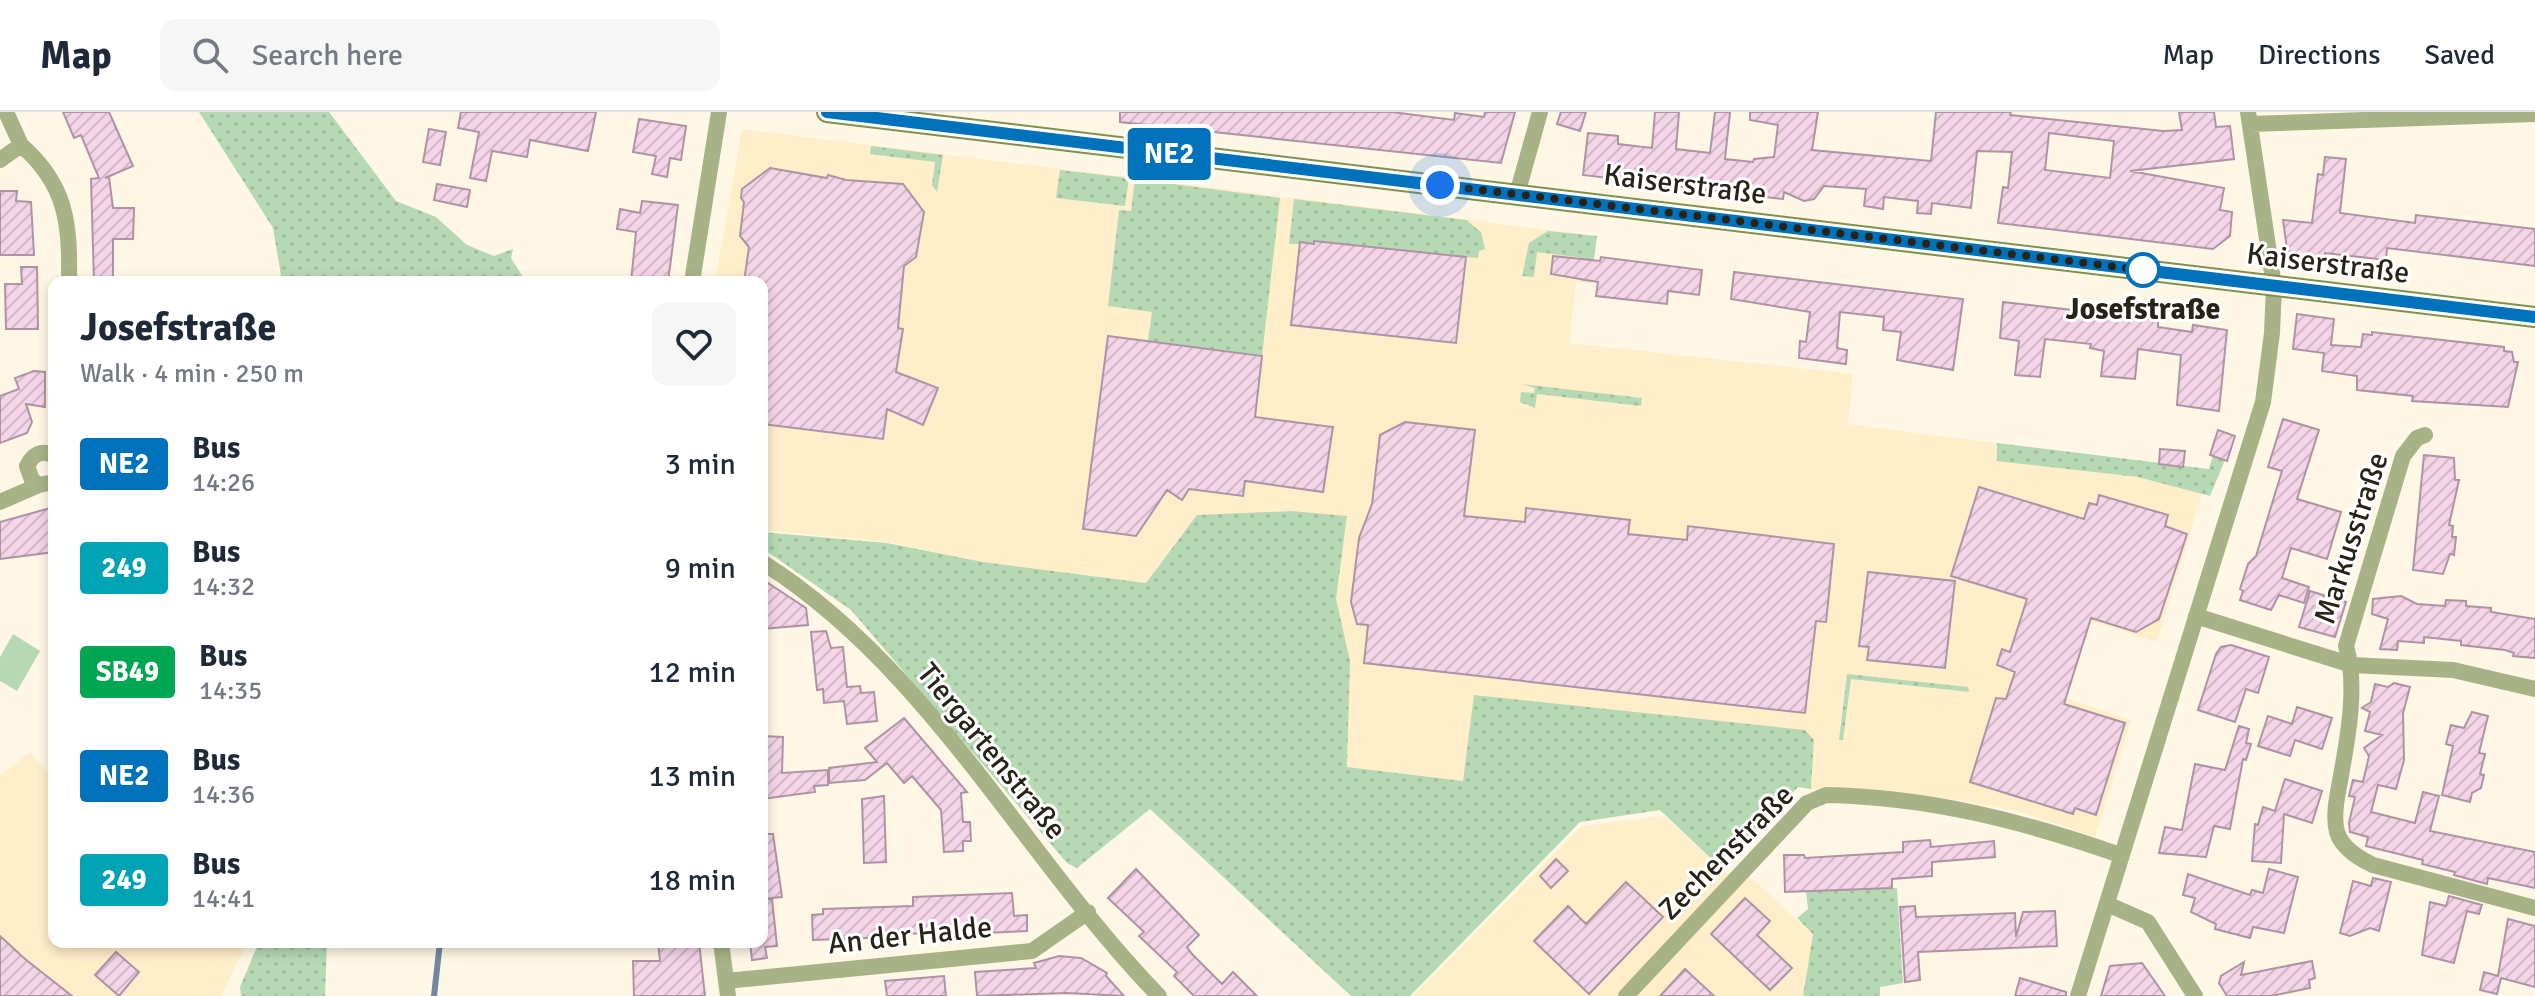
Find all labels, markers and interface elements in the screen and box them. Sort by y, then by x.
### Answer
search box [160,19,720,91]
text: Map [40,32,112,79]
icon: search [188,33,232,77]
text: Search here [252,37,403,74]
text: Map [2162,38,2214,72]
text: Directions [2258,38,2380,72]
text: Saved [2424,38,2495,72]
line badge: NE2 [1123,128,1215,180]
text: NE2 [1144,137,1194,171]
street label: Kaiserstraße [1601,156,1769,213]
your location [1420,165,1460,205]
street label: Kaiserstraße [2244,235,2412,292]
marker: Josefstraße [2126,253,2160,287]
place label: Josefstraße [2066,291,2220,328]
button: heart [652,302,736,386]
text: Josefstraße [80,304,276,351]
text: Walk · 4 min · 250 m [80,358,304,390]
text: Bus [192,430,240,467]
text: 3 min [665,446,736,483]
text: NE2 [99,447,149,481]
street label: Markusstraße [2306,448,2397,629]
text: 14:26 [192,467,255,499]
text: Bus [192,534,240,571]
text: 9 min [665,550,736,587]
text: 249 [101,551,147,585]
text: 14:32 [192,571,255,603]
text: Bus [199,638,247,675]
text: 12 min [649,654,736,691]
text: SB49 [96,655,159,689]
street label: Tiergartenstraße [909,656,1074,847]
text: 14:35 [199,675,262,707]
text: Bus [192,742,240,779]
text: 13 min [649,758,736,795]
text: NE2 [99,759,149,793]
street label: Zechenstraße [1651,777,1802,928]
text: 14:36 [192,779,255,811]
text: Bus [192,846,240,883]
text: 18 min [649,862,736,899]
text: 249 [101,863,147,897]
text: 14:41 [192,883,255,915]
street label: An der Halde [826,908,994,963]

